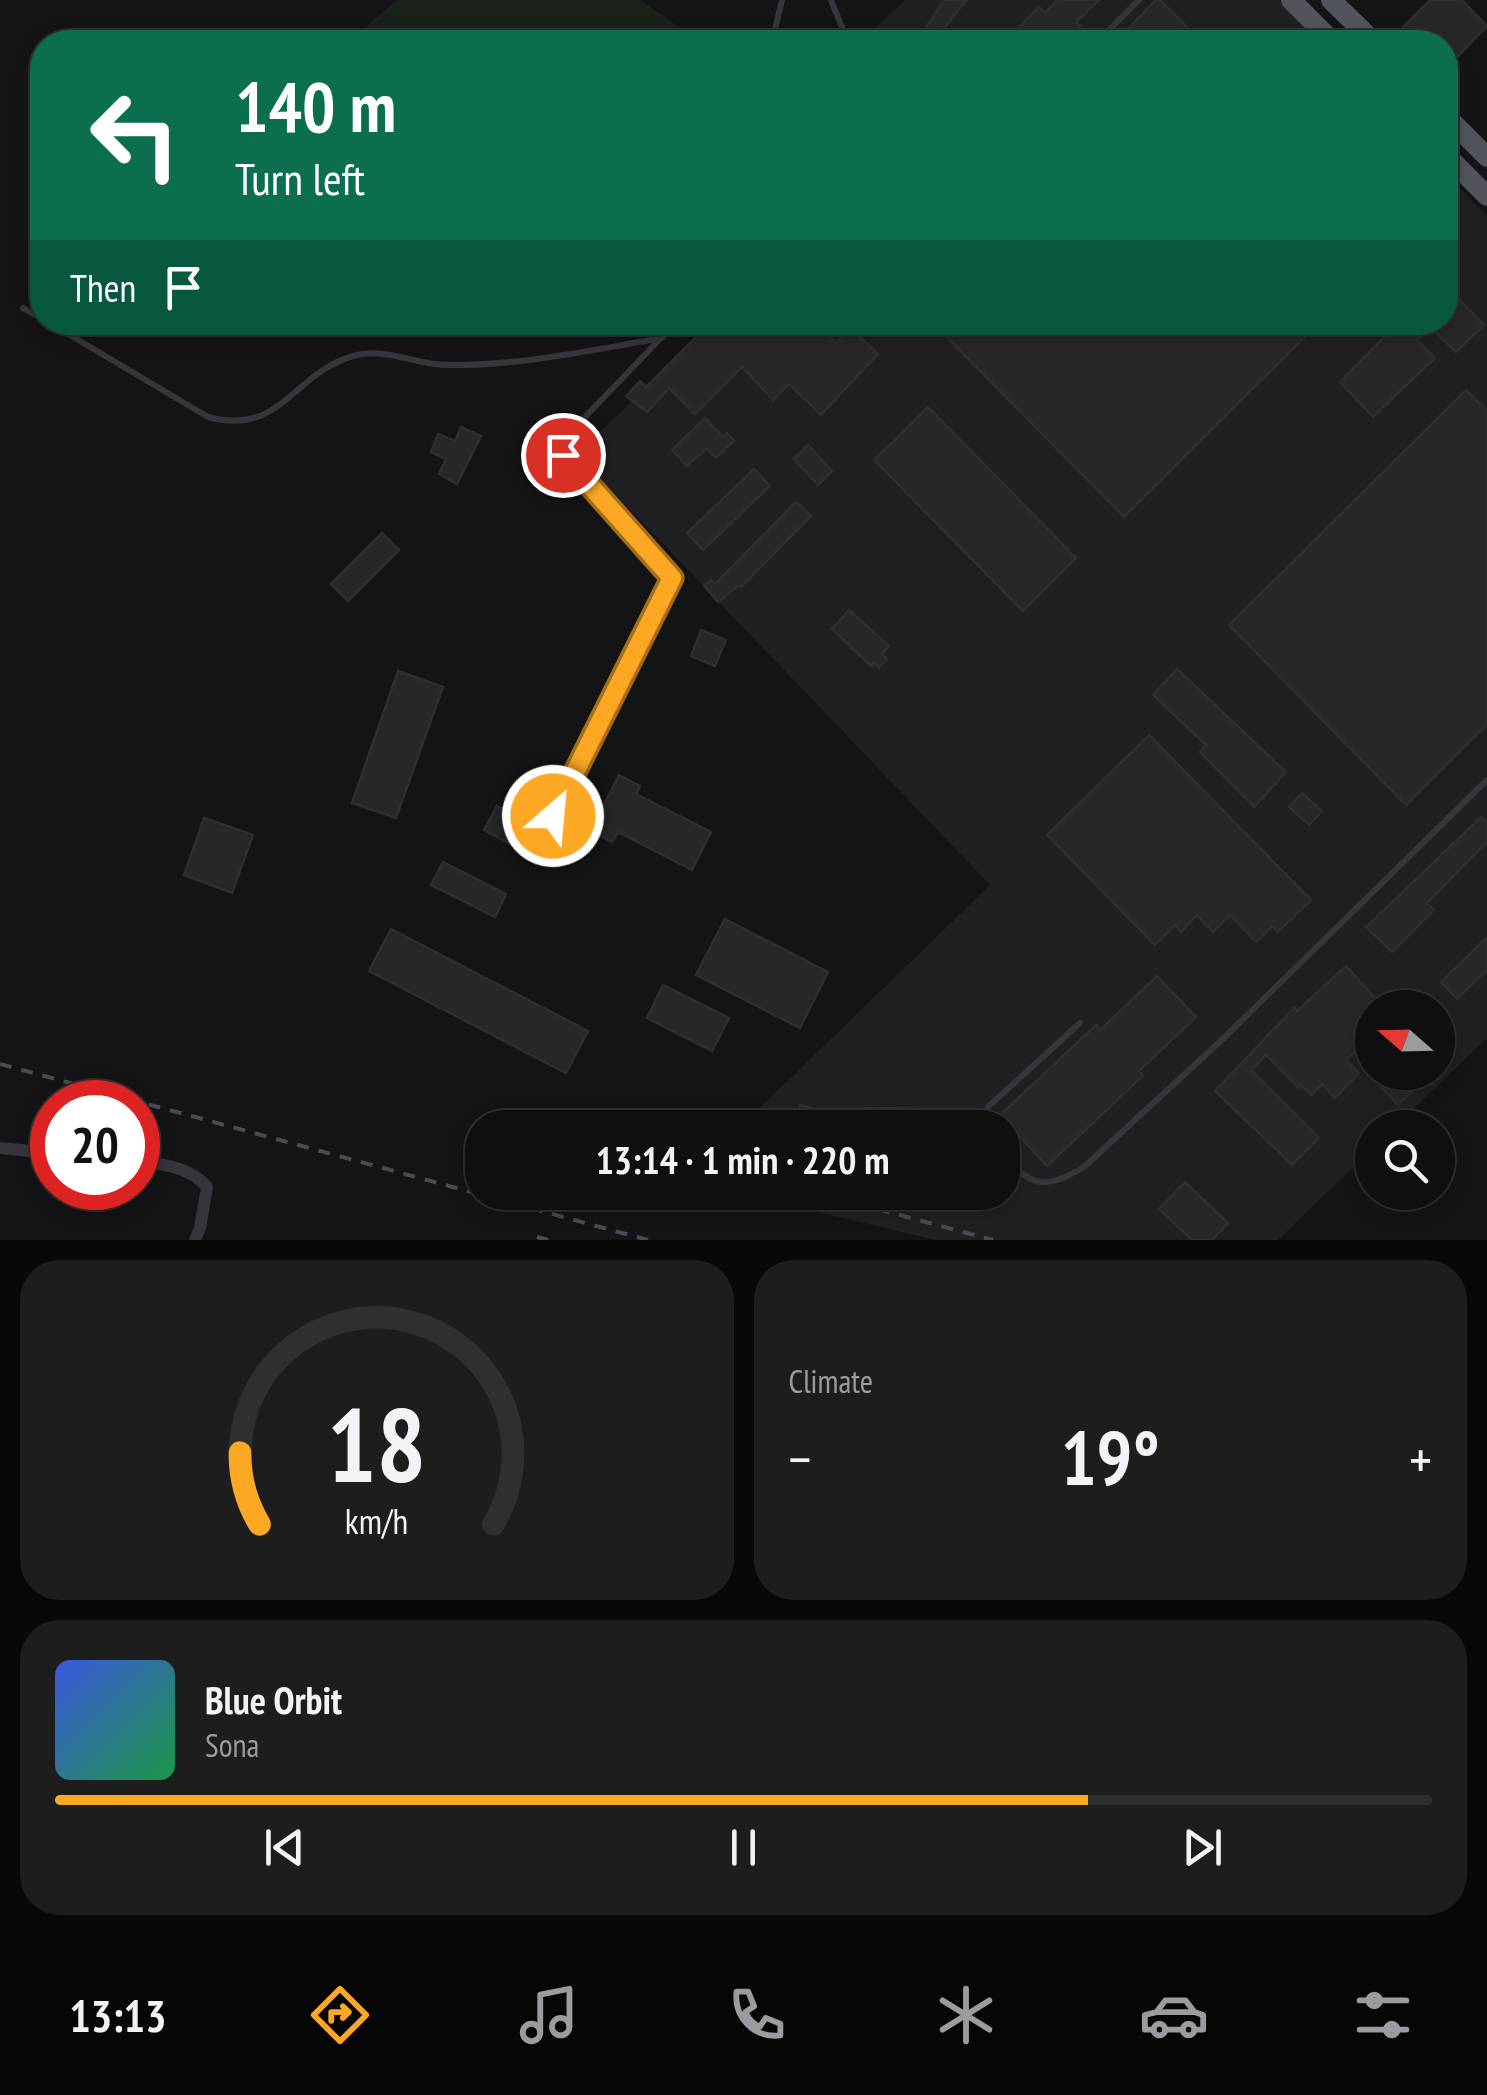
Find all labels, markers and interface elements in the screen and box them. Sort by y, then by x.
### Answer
text: 140 m [235,61,396,151]
icon: left [70,70,200,200]
text: Turn left [235,149,365,207]
icon: arrive [156,260,211,315]
text: Then [70,263,136,312]
pin [521,413,606,498]
icon: arrive [536,428,591,483]
position arrow [501,764,605,868]
north arrow [1355,990,1455,1090]
map controls [1355,990,1455,1210]
speed limit sign: 20 [30,1080,160,1210]
button: search [1355,1110,1455,1210]
text: 13:14 · 1 min · 220 m [596,1135,889,1184]
text: Climate [789,1360,873,1402]
text: 18 [327,1376,426,1511]
text: 19° [1061,1409,1160,1506]
text: − [789,1423,811,1494]
text: + [1409,1423,1432,1494]
text: km/h [345,1498,408,1544]
text: Blue Orbit [205,1675,342,1724]
text: Sona [205,1724,259,1766]
icon: previous [257,1820,312,1875]
icon: pause [716,1820,771,1875]
icon: next [1175,1820,1230,1875]
icon: directions [305,1980,375,2050]
icon: music [514,1980,584,2050]
icon: phone [722,1980,792,2050]
icon: climate [931,1980,1001,2050]
icon: car [1139,1980,1209,2050]
icon: filters [1348,1980,1418,2050]
text: 13:13 [69,1986,167,2044]

